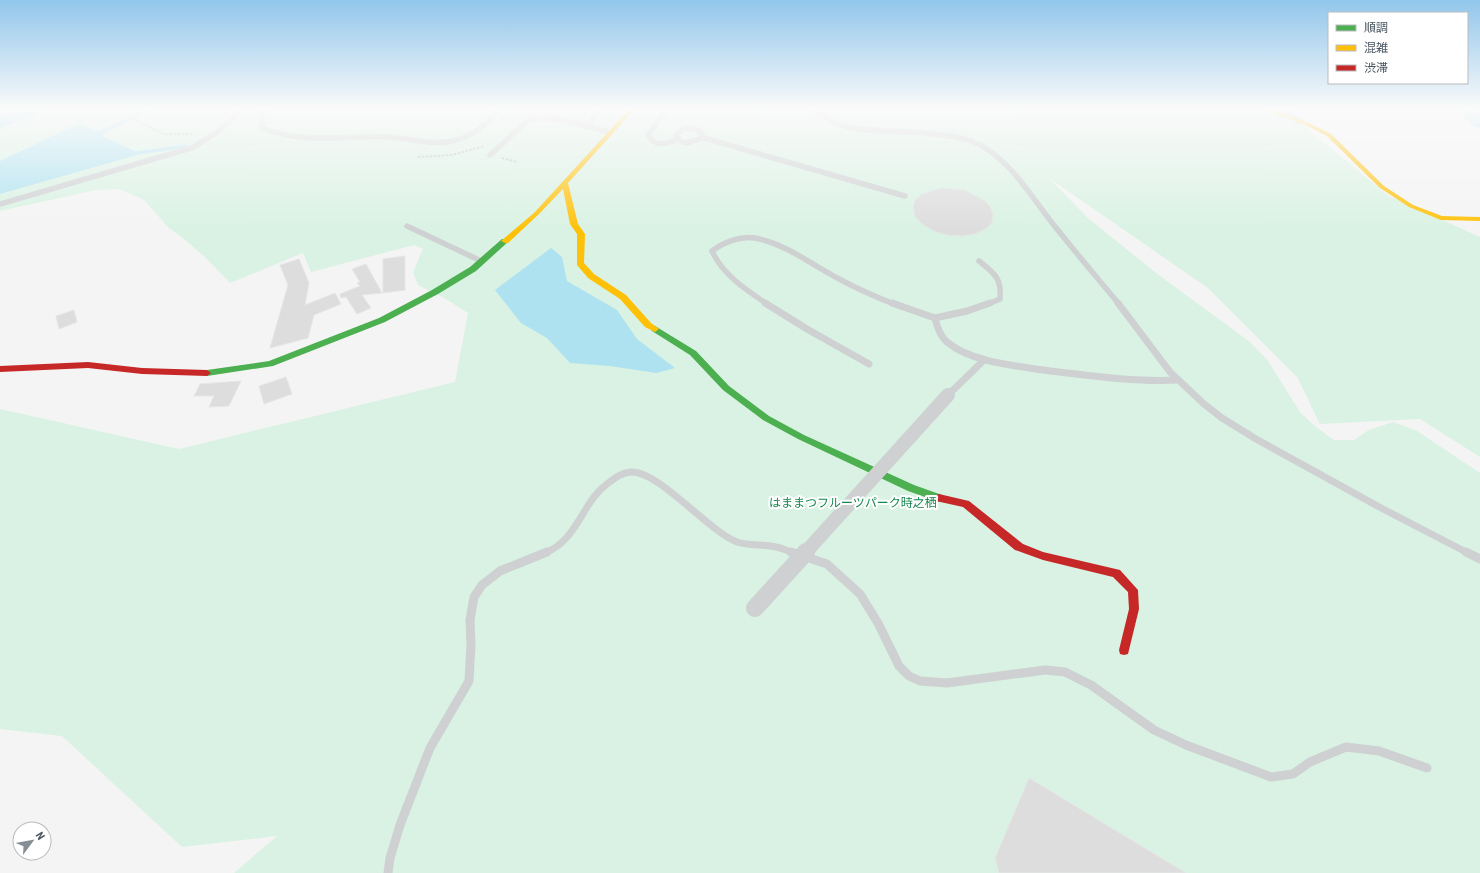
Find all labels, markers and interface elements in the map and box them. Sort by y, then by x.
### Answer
legend [1328,12,1468,84]
text: 順調 [1364,21,1388,35]
text: 混雑 [1364,41,1388,55]
text: 渋滞 [1364,61,1388,75]
park label: はままつフルーツパーク時之栖 [769,496,937,510]
north arrow [12,821,52,861]
text: N [33,830,47,842]

